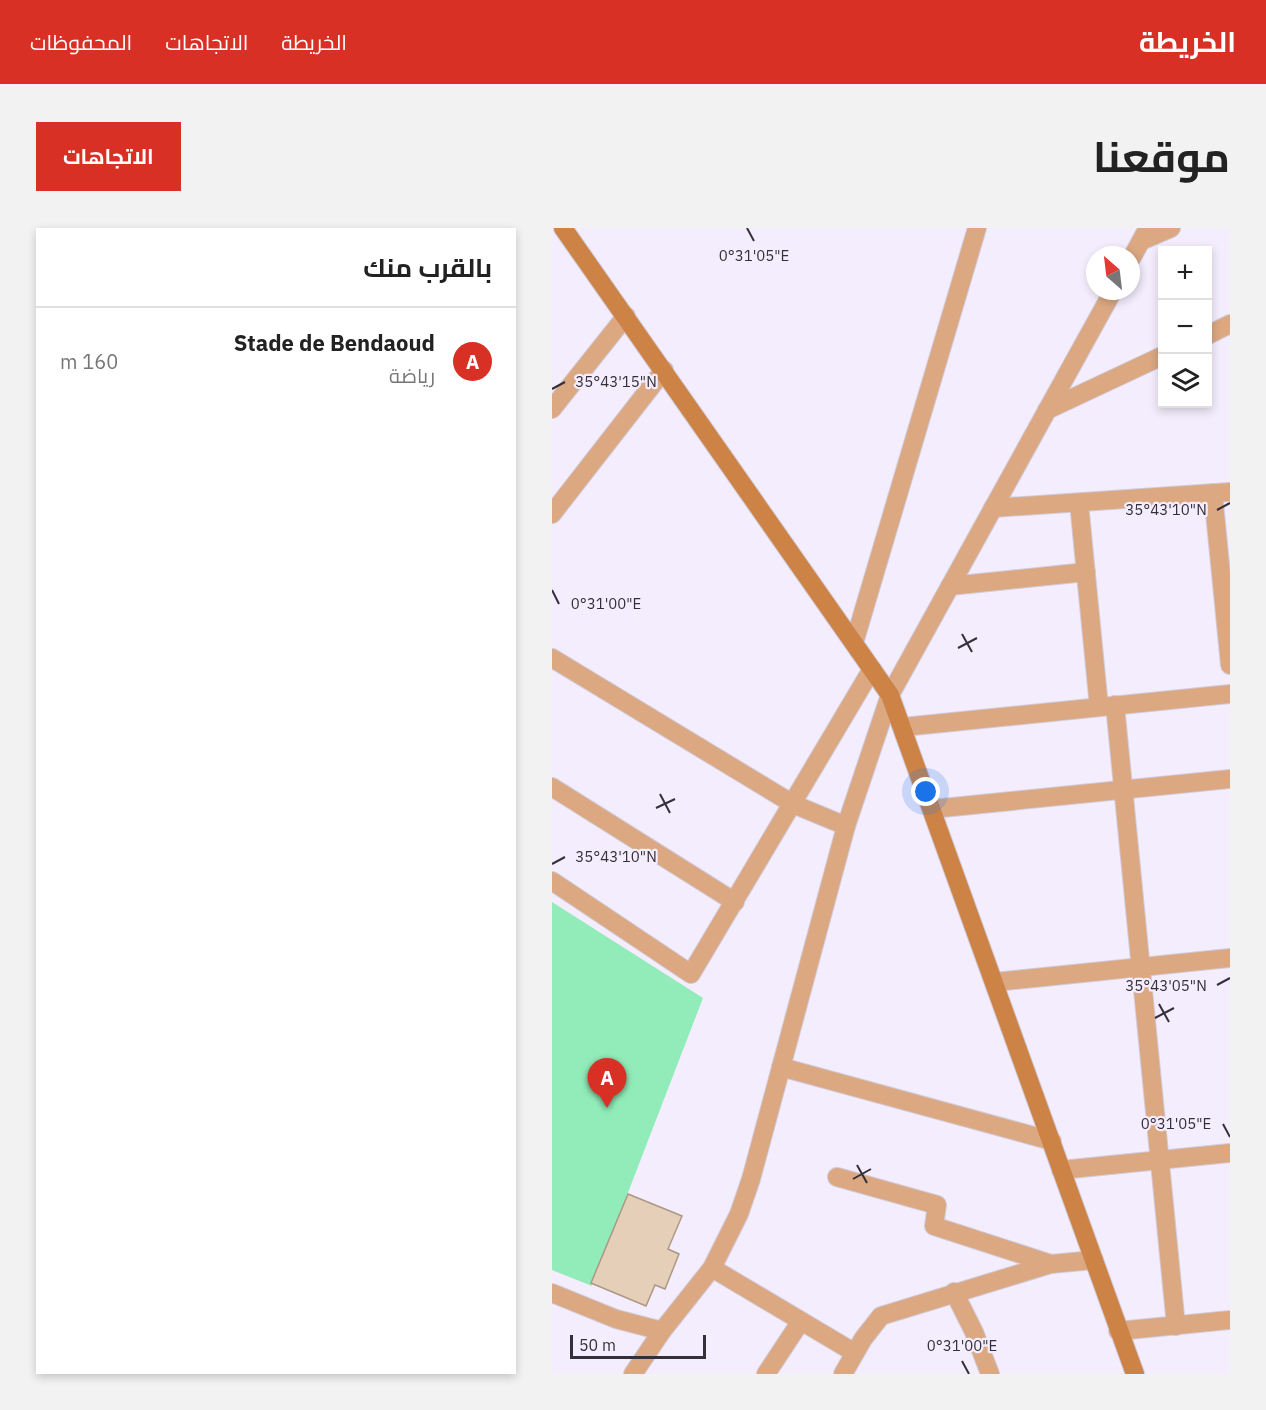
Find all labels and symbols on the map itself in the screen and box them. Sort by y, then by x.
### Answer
text: 0°31'05"E [719,246,789,265]
north arrow [1086,246,1140,300]
text: 35°43'15"N [575,372,657,391]
text: 35°43'10"N [1125,500,1207,519]
text: 0°31'00"E [571,594,641,613]
your location [911,777,940,806]
text: 35°43'10"N [575,847,657,866]
text: 35°43'05"N [1125,976,1207,995]
pin: A [588,1058,626,1108]
text: 0°31'05"E [1141,1114,1211,1133]
scale bar [570,1332,706,1360]
text: 0°31'00"E [927,1336,997,1355]

